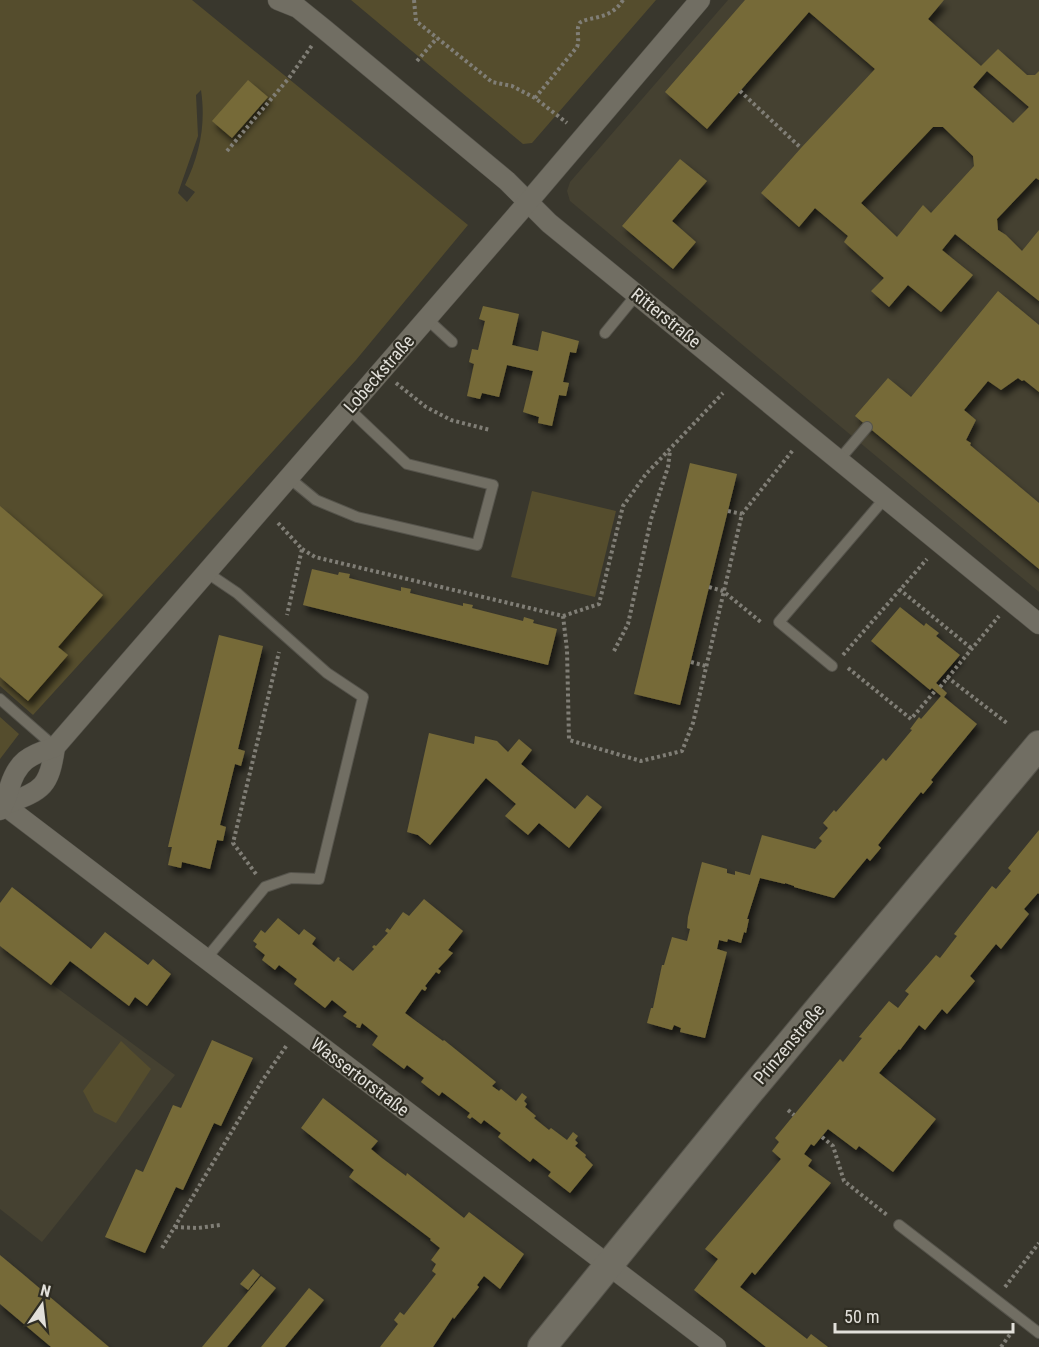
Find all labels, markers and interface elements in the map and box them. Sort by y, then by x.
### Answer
street label: Ritterstraße [627,283,705,352]
street label: Lobeckstraße [339,330,418,417]
street label: Prinzenstraße [749,999,828,1088]
street label: Wassertorstraße [307,1033,414,1120]
north arrow [12,1275,72,1335]
text: N [38,1281,53,1301]
scale bar [835,1296,1014,1334]
text: 50 m [844,1306,879,1327]

